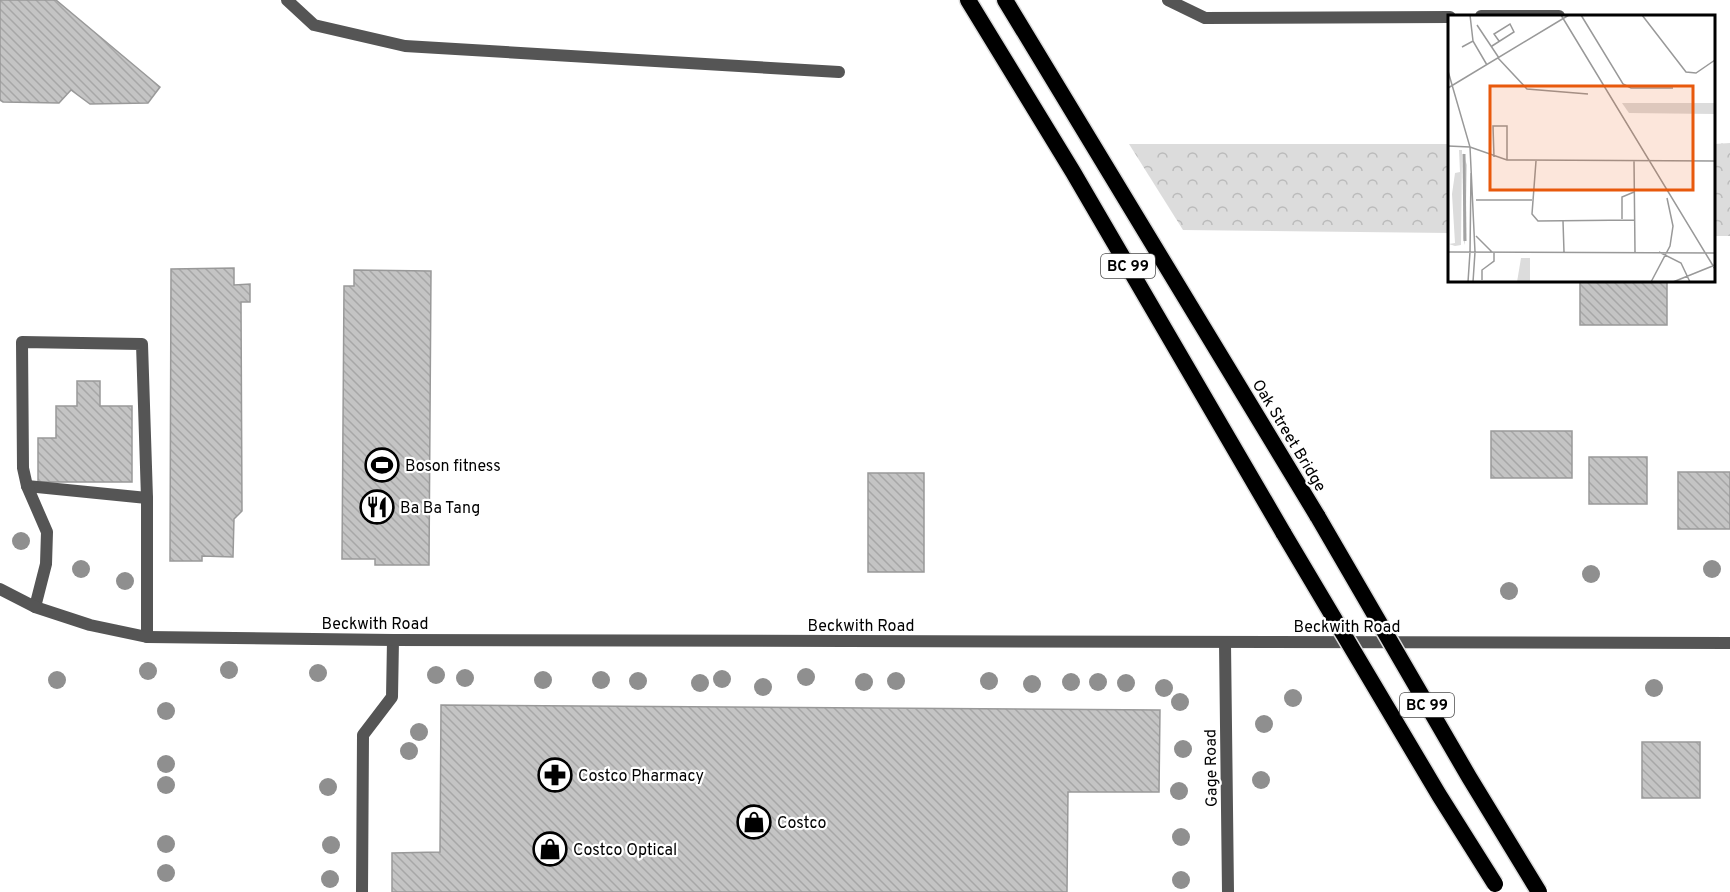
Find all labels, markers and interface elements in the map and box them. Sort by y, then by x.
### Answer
inset map [1448,15,1715,282]
road number: BC 99 [1101,254,1155,278]
street label: Oak Street Bridge [1247,376,1330,496]
sports icon: Boson fitness [364,447,400,483]
place label: Boson fitness [405,457,501,477]
restaurant icon: Ba Ba Tang [359,489,395,525]
place label: Ba Ba Tang [400,499,480,519]
street label: Beckwith Road [322,615,428,635]
street label: Beckwith Road [808,617,914,637]
street label: Beckwith Road [1294,618,1400,638]
road number: BC 99 [1400,693,1454,717]
street label: Gage Road [1201,729,1223,807]
pharmacy icon: Costco Pharmacy [537,757,573,793]
place label: Costco Pharmacy [578,767,704,787]
shop icon: Costco [736,804,772,840]
place label: Costco [777,814,827,834]
shop icon: Costco Optical [532,831,568,867]
place label: Costco Optical [573,841,677,861]

